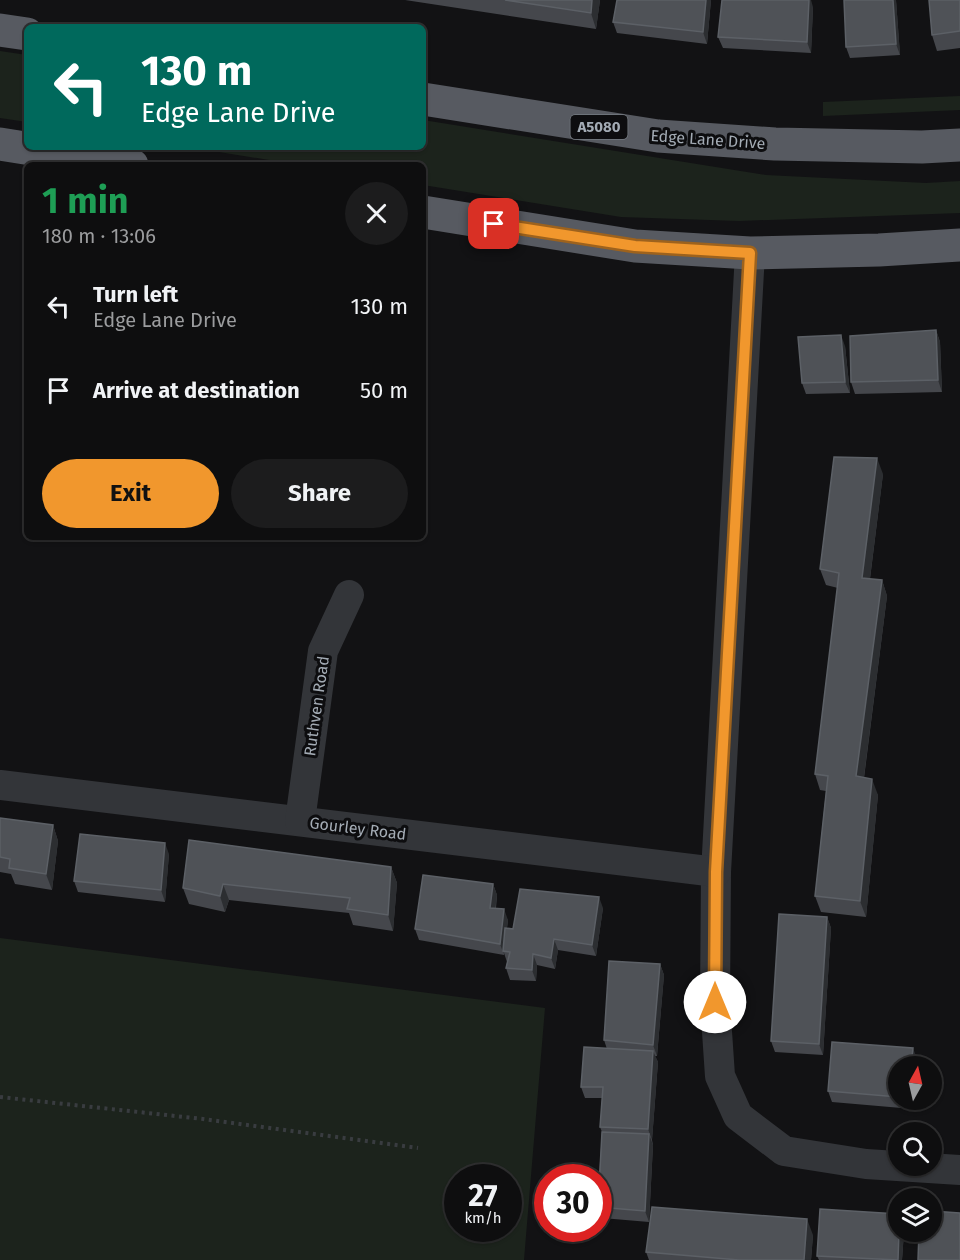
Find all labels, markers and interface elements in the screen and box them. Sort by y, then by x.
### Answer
text: 130 m [141,46,252,96]
icon: left [42,48,120,126]
text: Edge Lane Drive [141,97,335,129]
road number: A5080 [570,115,628,139]
street label: Edge Lane Drive [650,126,766,153]
text: 1 min [42,179,129,223]
button: close [345,182,408,245]
pin [468,198,519,249]
icon: arrive [477,207,510,240]
text: 180 m · 13:06 [42,224,156,248]
text: Turn left [93,281,178,308]
icon: left [42,290,75,323]
text: 130 m [351,293,408,320]
text: Edge Lane Drive [93,308,237,332]
icon: arrive [42,374,75,407]
text: Arrive at destination [93,377,300,404]
text: 50 m [360,377,408,404]
button: Exit [42,459,219,528]
button: Share [231,459,408,528]
street label: Ruthven Road [300,655,333,757]
street label: Gourley Road [309,813,407,844]
position arrow [683,970,747,1034]
north arrow [888,1056,942,1110]
map controls [888,1056,942,1242]
button: search [888,1122,942,1176]
speed limit sign: 30 [534,1164,612,1242]
text: 27 [468,1178,498,1214]
button: layers [888,1188,942,1242]
text: km/h [464,1209,502,1227]

